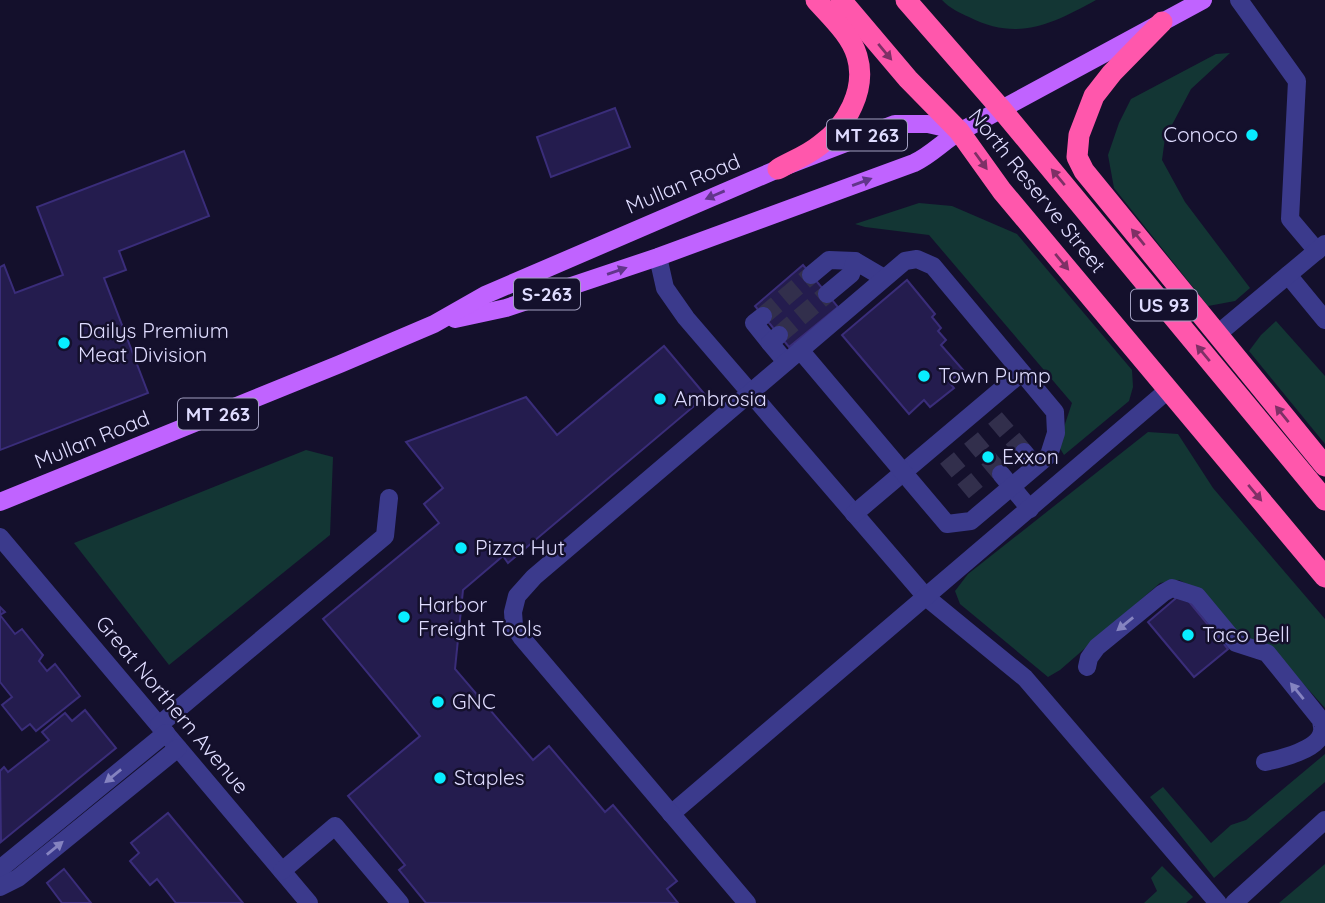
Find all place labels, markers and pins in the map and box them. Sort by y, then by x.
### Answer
place label: Conoco [1163,121,1238,147]
marker: Conoco [1244,127,1260,143]
place label: Dailys Premium Meat Division [78,317,229,367]
marker: Dailys Premium Meat Division [56,335,72,351]
place label: Town Pump [938,362,1051,388]
marker: Town Pump [916,368,932,384]
place label: Ambrosia [674,385,767,411]
marker: Ambrosia [652,391,668,407]
place label: Exxon [1002,443,1059,469]
marker: Exxon [980,449,996,465]
place label: Pizza Hut [475,534,565,560]
marker: Pizza Hut [453,540,469,556]
place label: Harbor Freight Tools [418,591,542,641]
marker: Harbor Freight Tools [396,609,412,625]
place label: Taco Bell [1202,621,1290,647]
marker: Taco Bell [1180,627,1196,643]
place label: GNC [452,688,496,714]
marker: GNC [430,694,446,710]
place label: Staples [454,764,525,790]
marker: Staples [432,770,448,786]

